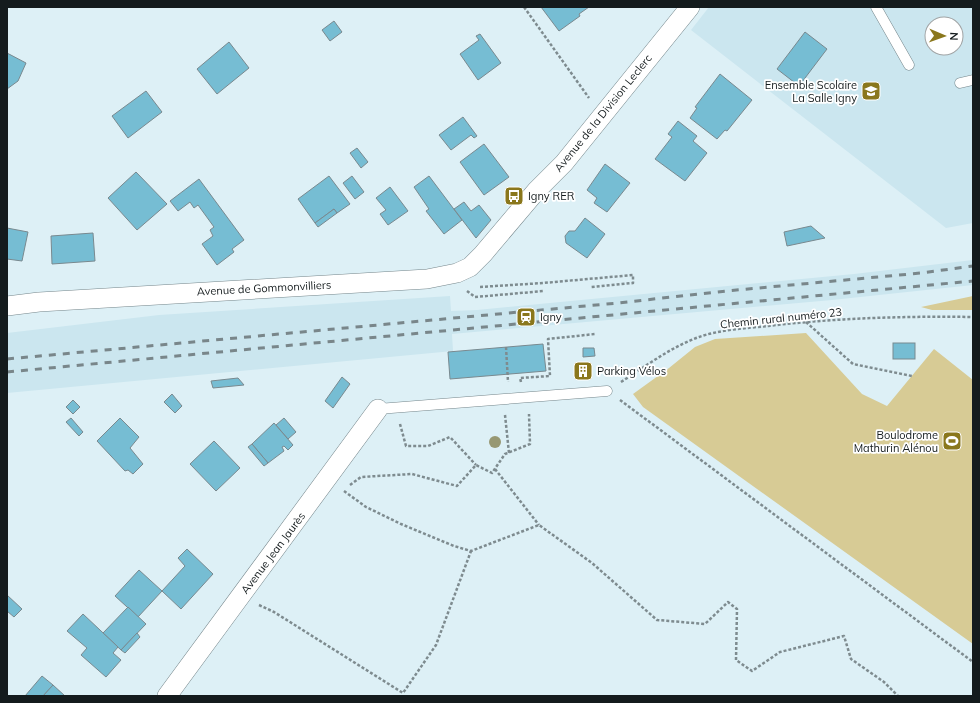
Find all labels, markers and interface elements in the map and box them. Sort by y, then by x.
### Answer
north arrow [924,16,964,56]
text: N [947,32,961,41]
street label: Avenue de la Division Leclerc [551,51,655,175]
place label: Ensemble Scolaire La Salle Igny [765,78,857,105]
school or university icon: Ensemble Scolaire La Salle Igny [860,80,882,102]
bus stop icon: Igny RER [503,185,525,207]
place label: Igny RER [528,189,575,203]
street label: Avenue de Gommonvilliers [196,277,332,299]
street label: Chemin rural numéro 23 [719,305,843,331]
station icon: Igny [515,306,537,328]
place label: Igny [540,310,562,324]
building icon: Parking Vélos [572,360,594,382]
place label: Parking Vélos [597,364,666,378]
place label: Boulodrome Mathurin Alénou [854,428,938,455]
sports icon: Boulodrome Mathurin Alénou [941,430,963,452]
street label: Avenue Jean Jaurès [238,509,308,597]

